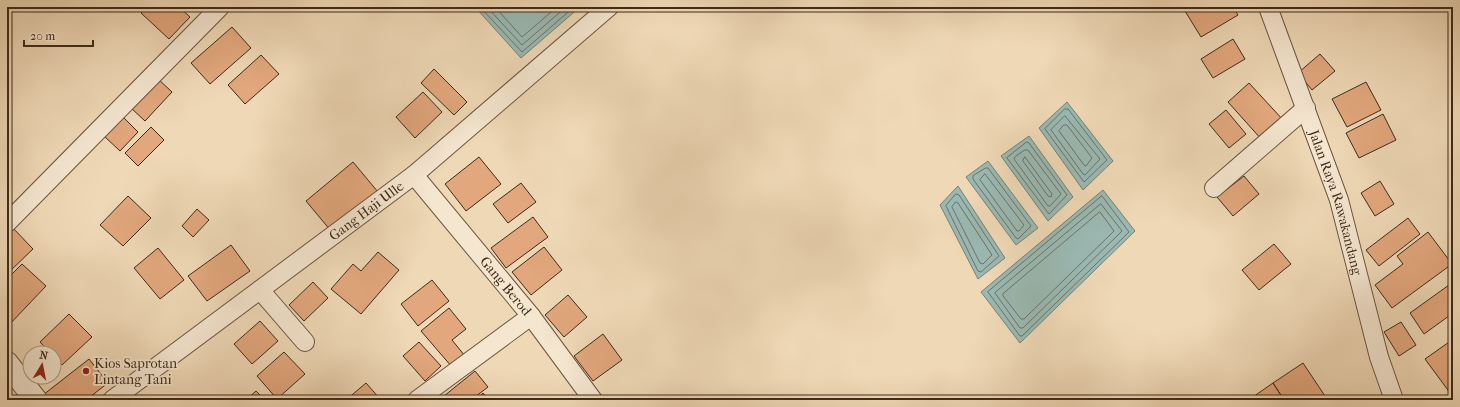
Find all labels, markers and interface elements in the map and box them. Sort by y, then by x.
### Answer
scale bar [24,22,93,48]
text: 20 m [30,29,55,43]
street label: Jalan Raya Rawakandang [1305,127,1366,277]
street label: Gang Haji Ulle [326,178,407,244]
street label: Gang Berod [476,253,535,319]
north arrow [22,345,62,385]
text: N [38,349,50,363]
place label: Kios Saprotan Lintang Tani [94,355,177,388]
marker: Kios Saprotan Lintang Tani [81,366,91,376]

